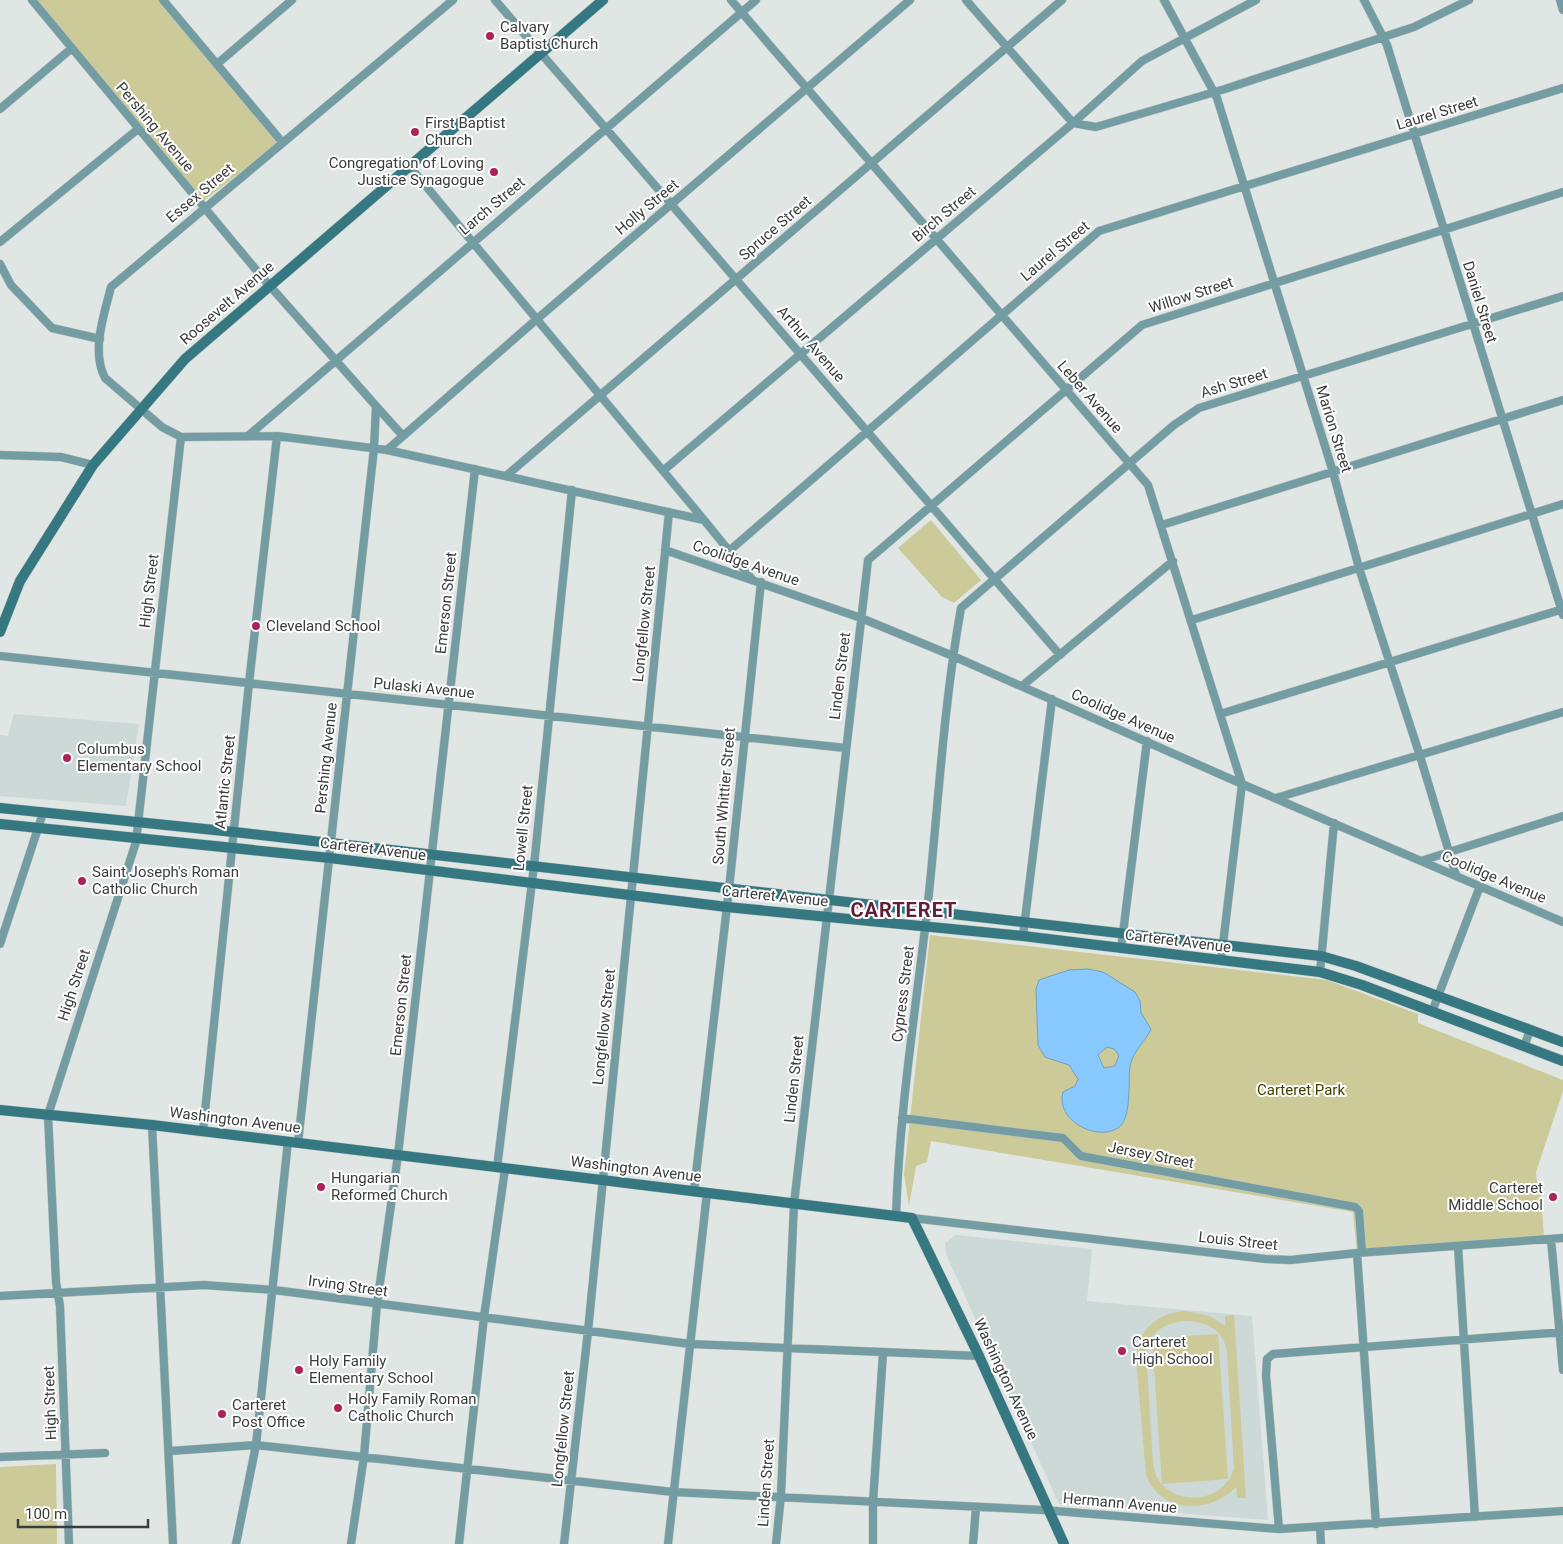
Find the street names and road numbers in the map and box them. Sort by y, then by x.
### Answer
street label: Pershing Avenue [112,78,198,176]
street label: Laurel Street [1394,92,1480,134]
street label: Essex Street [163,159,238,226]
street label: Larch Street [455,173,529,239]
street label: Holly Street [612,175,682,239]
street label: Birch Street [909,182,979,246]
street label: Spruce Street [735,192,815,264]
street label: Laurel Street [1017,217,1093,285]
street label: Roosevelt Avenue [176,257,278,349]
street label: Daniel Street [1459,259,1501,345]
street label: Willow Street [1147,273,1235,317]
street label: Arthur Avenue [773,302,849,386]
street label: Leber Avenue [1054,357,1126,437]
street label: Ash Street [1198,364,1270,402]
street label: Marion Street [1312,383,1356,475]
street label: Coolidge Avenue [690,536,802,590]
street label: Emerson Street [432,551,460,655]
street label: High Street [136,553,162,629]
street label: Longfellow Street [629,565,659,683]
street label: Linden Street [826,631,854,721]
street label: Pulaski Avenue [373,674,475,702]
street label: Coolidge Avenue [1068,685,1178,747]
street label: Pershing Avenue [311,702,341,814]
street label: South Whittier Street [709,727,739,865]
street label: Atlantic Street [211,734,239,830]
street label: Lowell Street [510,784,536,872]
street label: Carteret Avenue [319,834,427,864]
street label: Coolidge Avenue [1439,847,1549,907]
street label: Carteret Avenue [721,881,829,911]
street label: Carteret Avenue [1124,926,1232,956]
street label: Cypress Street [888,945,918,1043]
street label: High Street [54,947,94,1023]
street label: Emerson Street [387,953,415,1057]
street label: Longfellow Street [589,968,619,1086]
street label: Linden Street [780,1034,808,1124]
street label: Washington Avenue [168,1103,302,1137]
street label: Jersey Street [1106,1138,1196,1172]
street label: Washington Avenue [569,1152,703,1186]
street label: Louis Street [1197,1228,1279,1254]
street label: Irving Street [307,1272,389,1301]
street label: Washington Avenue [970,1315,1042,1443]
street label: High Street [40,1365,60,1440]
street label: Longfellow Street [548,1370,578,1488]
street label: Linden Street [754,1438,778,1528]
street label: Hermann Avenue [1062,1489,1178,1517]

